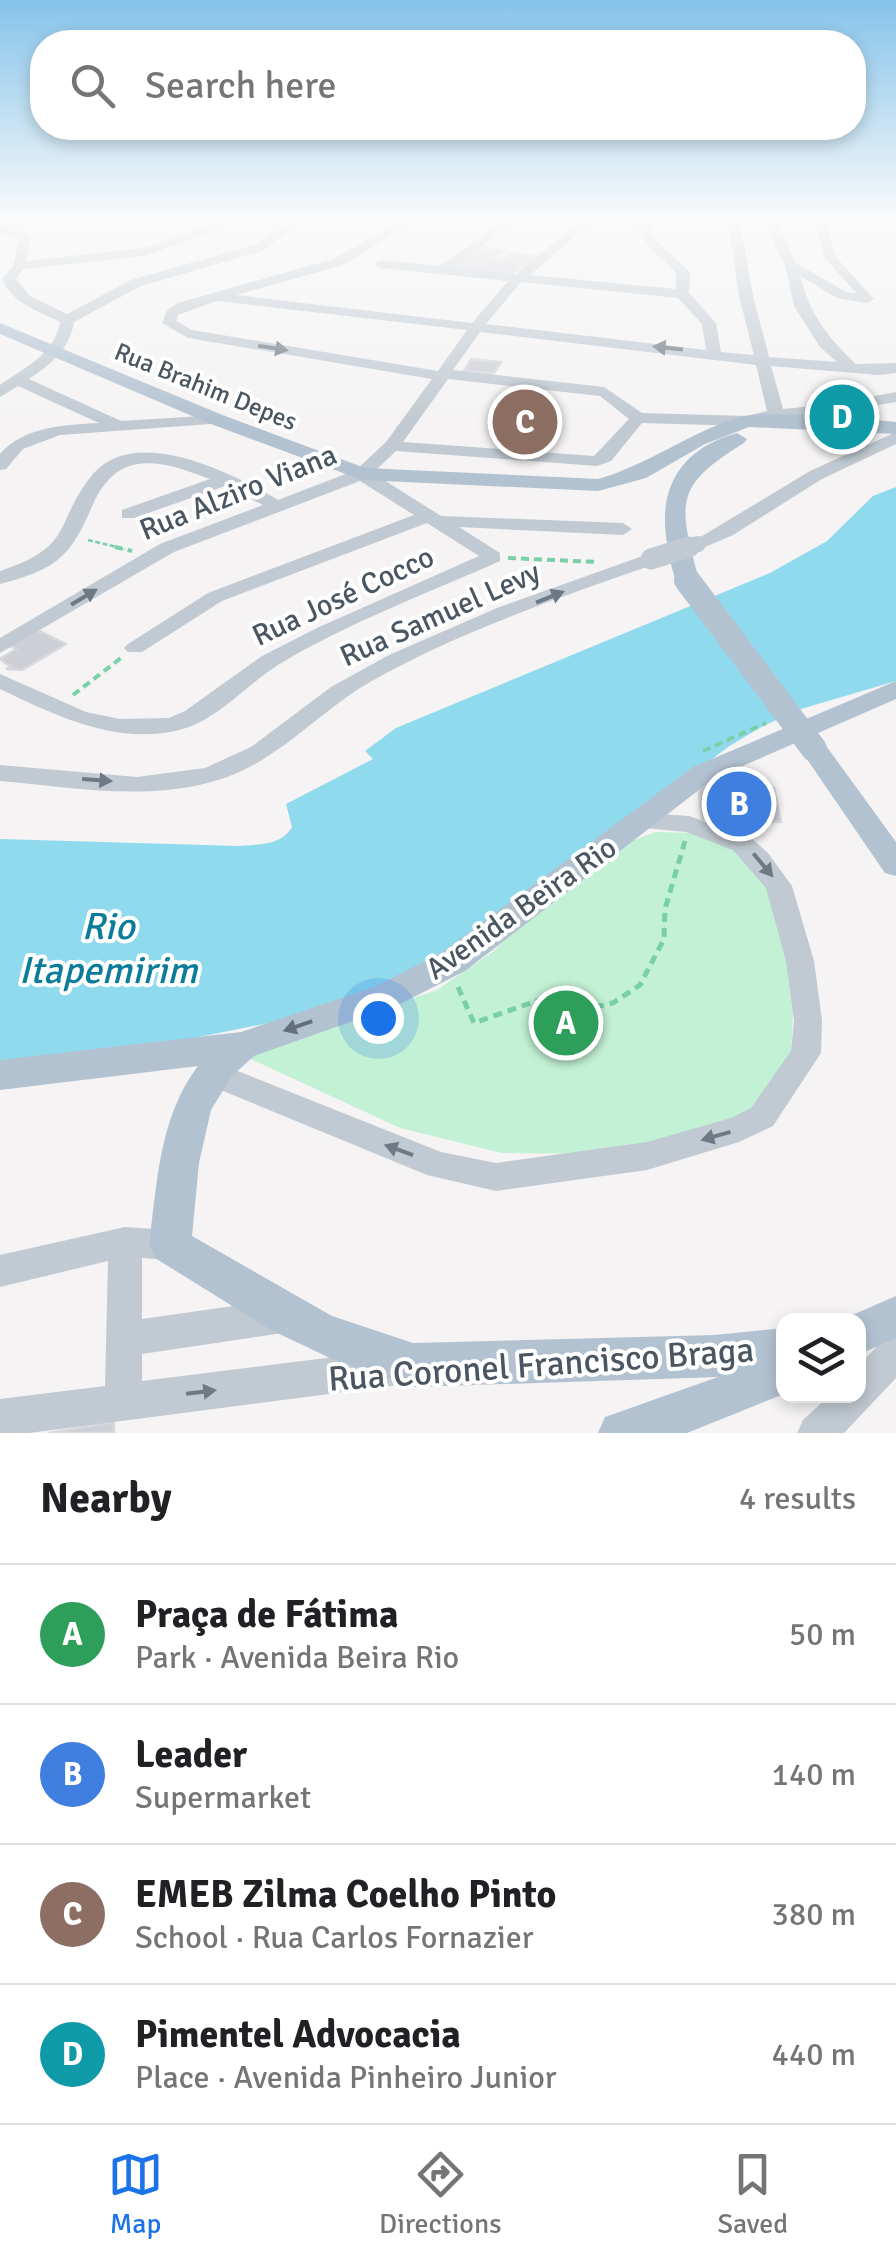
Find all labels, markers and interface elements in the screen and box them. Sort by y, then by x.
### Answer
search box [30,30,866,140]
icon: search [65,58,120,113]
text: Search here [145,62,337,109]
street label: Rua Brahim Depes [110,336,302,437]
one-way arrow [651,340,683,356]
one-way arrow [258,341,289,356]
pin: D [810,380,874,454]
pin: C [492,384,558,460]
street label: Rua Alziro Viana [134,436,342,549]
street label: Rua José Cocco [246,538,440,655]
street label: Rua Samuel Levy [334,554,546,675]
one-way arrow [70,589,98,607]
one-way arrow [535,589,565,605]
pin: B [706,766,772,842]
one-way arrow [82,772,114,788]
street label: Avenida Beira Rio [419,829,624,988]
one-way arrow [752,853,773,878]
water label: Rio Itapemirim [19,903,199,994]
pin: A [534,986,598,1060]
your location [353,993,404,1044]
one-way arrow [283,1020,313,1035]
one-way arrow [700,1129,731,1144]
one-way arrow [384,1142,414,1157]
map controls [776,1313,866,1403]
button: layers [776,1313,866,1403]
street label: Rua Coronel Francisco Braga [327,1328,755,1401]
one-way arrow [186,1384,217,1400]
text: Nearby [40,1473,172,1524]
text: 4 results [739,1479,856,1518]
text: Praça de Fátima [135,1591,398,1638]
text: A [62,1615,83,1654]
text: 50 m [789,1615,856,1654]
text: Park · Avenida Beira Rio [135,1638,459,1677]
text: Leader [135,1731,247,1778]
text: B [63,1755,82,1794]
text: 140 m [772,1755,856,1794]
text: Supermarket [135,1778,311,1817]
text: EMEB Zilma Coelho Pinto [135,1871,556,1918]
text: C [63,1895,82,1934]
text: 380 m [772,1895,856,1934]
text: School · Rua Carlos Fornazier [135,1918,534,1957]
text: Pimentel Advocacia [135,2011,461,2058]
text: D [62,2035,83,2074]
text: 440 m [772,2035,856,2074]
text: Place · Avenida Pinheiro Junior [135,2058,557,2097]
tab: Map [108,2147,163,2241]
tab: Directions [379,2147,501,2241]
tab: Saved [717,2147,788,2241]

